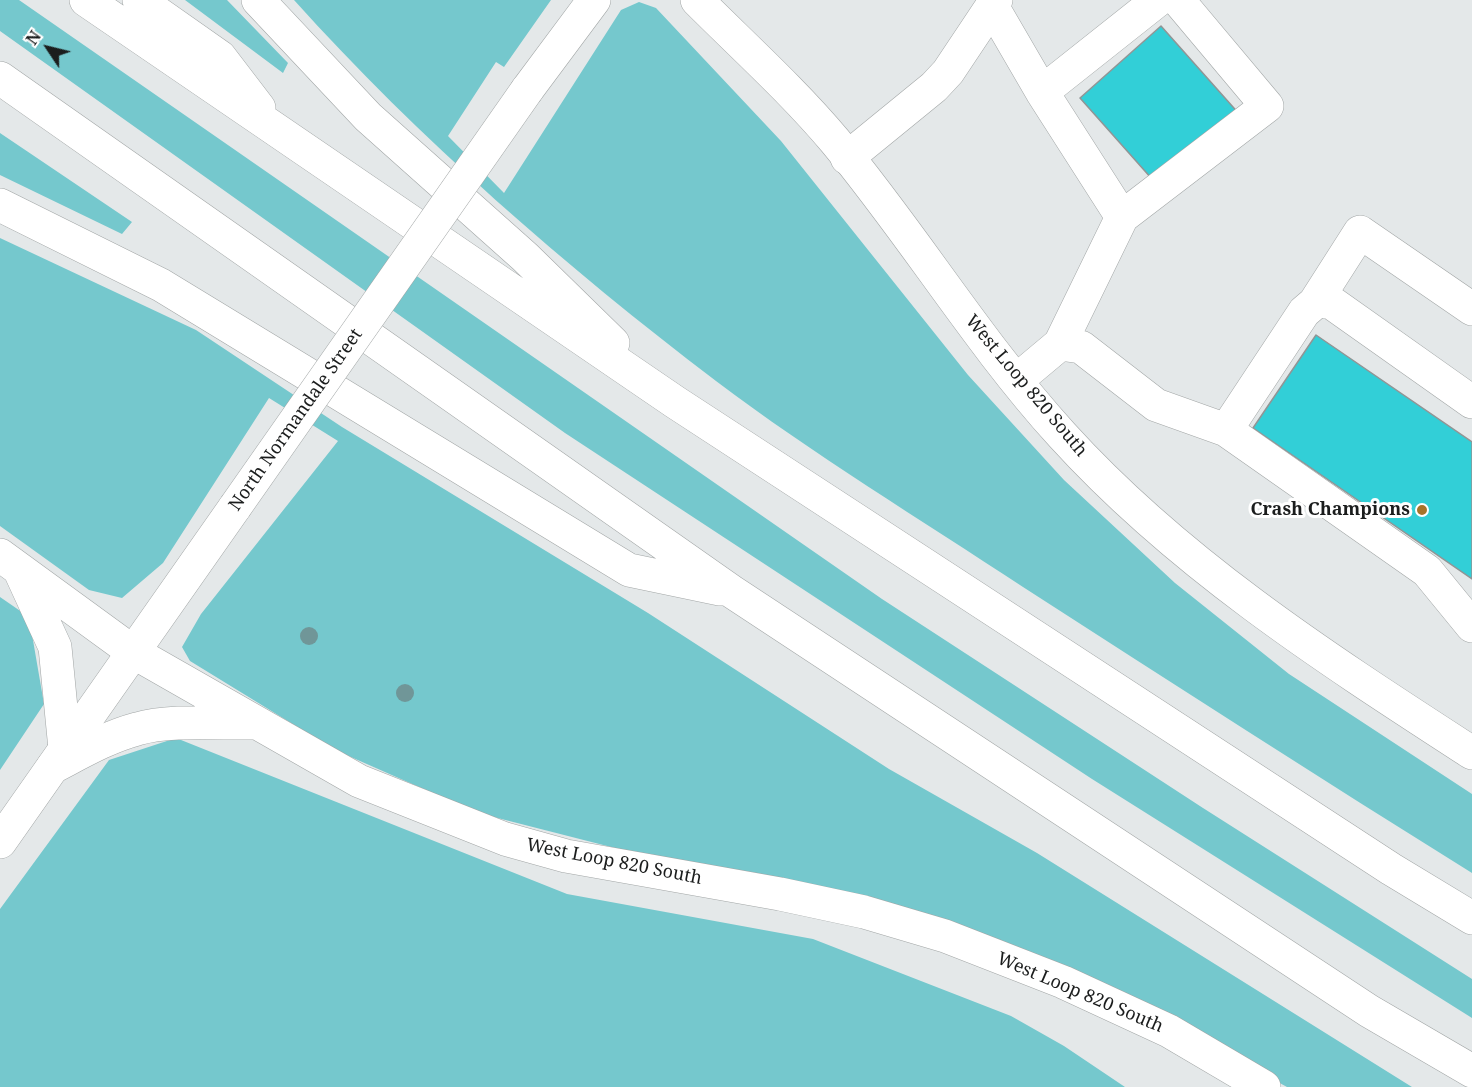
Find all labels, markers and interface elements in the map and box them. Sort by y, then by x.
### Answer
north arrow [18,18,78,78]
text: N [21,26,46,49]
street label: West Loop 820 South [960,311,1092,461]
street label: North Normandale Street [225,325,367,515]
place label: Crash Champions [1251,499,1410,521]
marker: Crash Champions [1415,503,1429,517]
street label: West Loop 820 South [524,834,704,890]
street label: West Loop 820 South [994,948,1166,1038]

